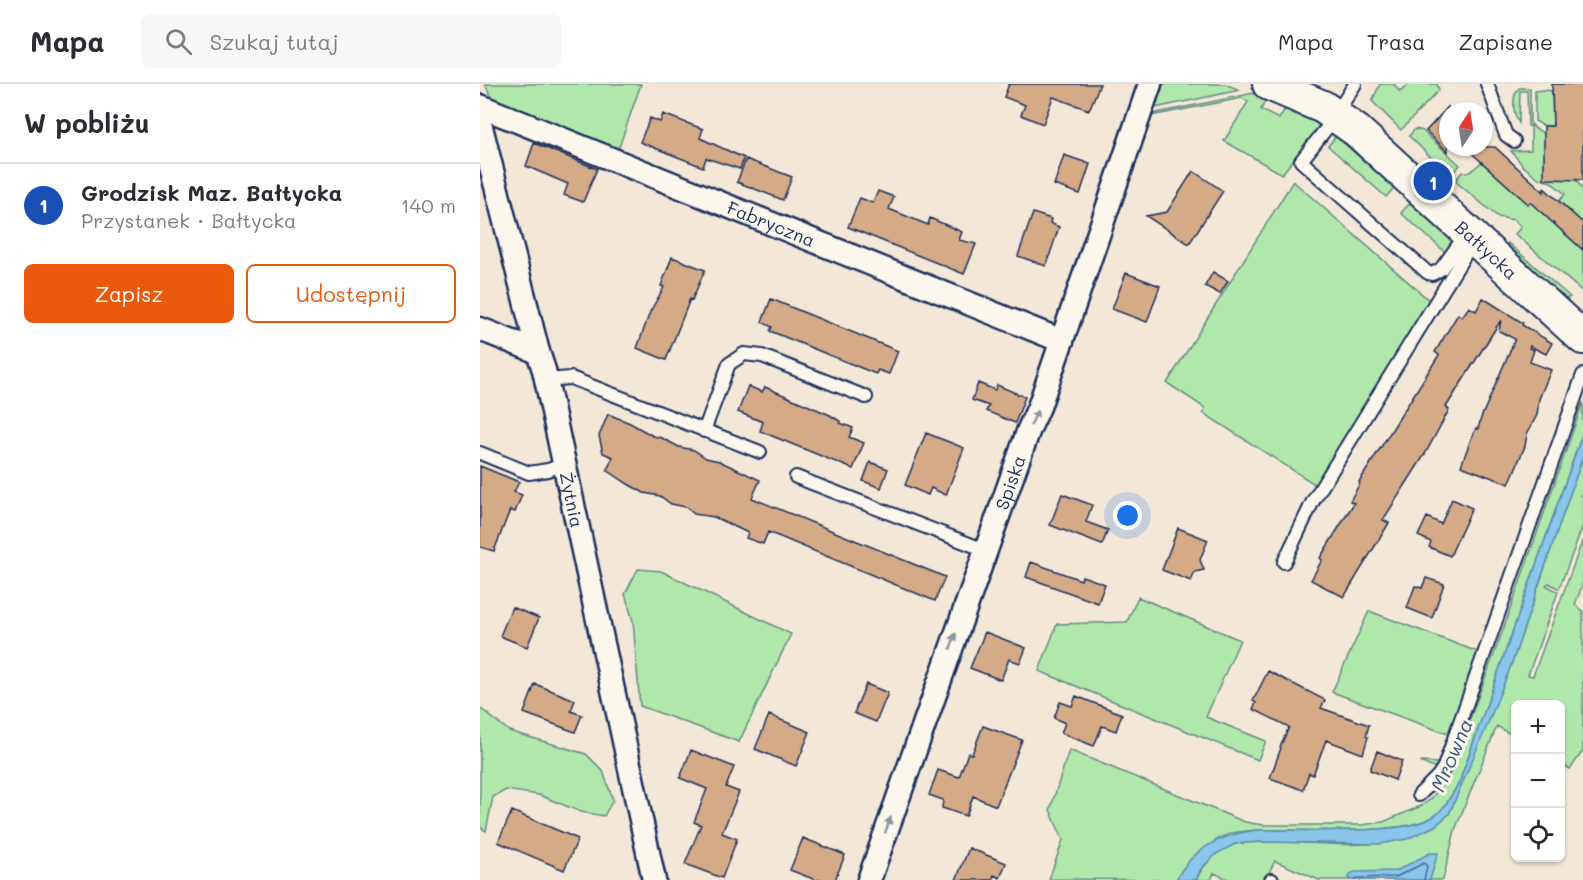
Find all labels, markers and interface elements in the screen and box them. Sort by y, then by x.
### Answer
search box [141,14,561,68]
text: Mapa [30,23,105,59]
icon: search [162,25,195,58]
text: Szukaj tutaj [210,27,339,56]
text: Mapa [1278,28,1334,55]
text: Trasa [1367,28,1425,55]
text: Zapisane [1458,28,1553,55]
north arrow [1439,102,1493,156]
text: W pobliżu [24,106,150,140]
pin: 1 [1414,158,1452,204]
text: Grodzisk Maz. Bałtycka [81,178,342,207]
text: 1 [39,192,48,218]
text: 140 m [401,192,456,218]
street label: Fabryczna [724,195,819,252]
text: Przystanek · Bałtycka [81,207,297,233]
street label: Bałtycka [1450,215,1523,284]
button: Zapisz [24,264,234,323]
button: Udostępnij [246,264,456,323]
one-way arrow [1029,410,1038,427]
street label: Spiska [989,452,1031,513]
street label: Żytnia [554,470,590,530]
your location [1113,501,1142,530]
one-way arrow [949,632,959,650]
map controls [1511,700,1565,862]
button: + [1511,700,1565,754]
water label: Mrowna [1424,715,1478,795]
button: − [1511,754,1565,808]
button: locate [1511,808,1565,862]
one-way arrow [884,816,894,834]

